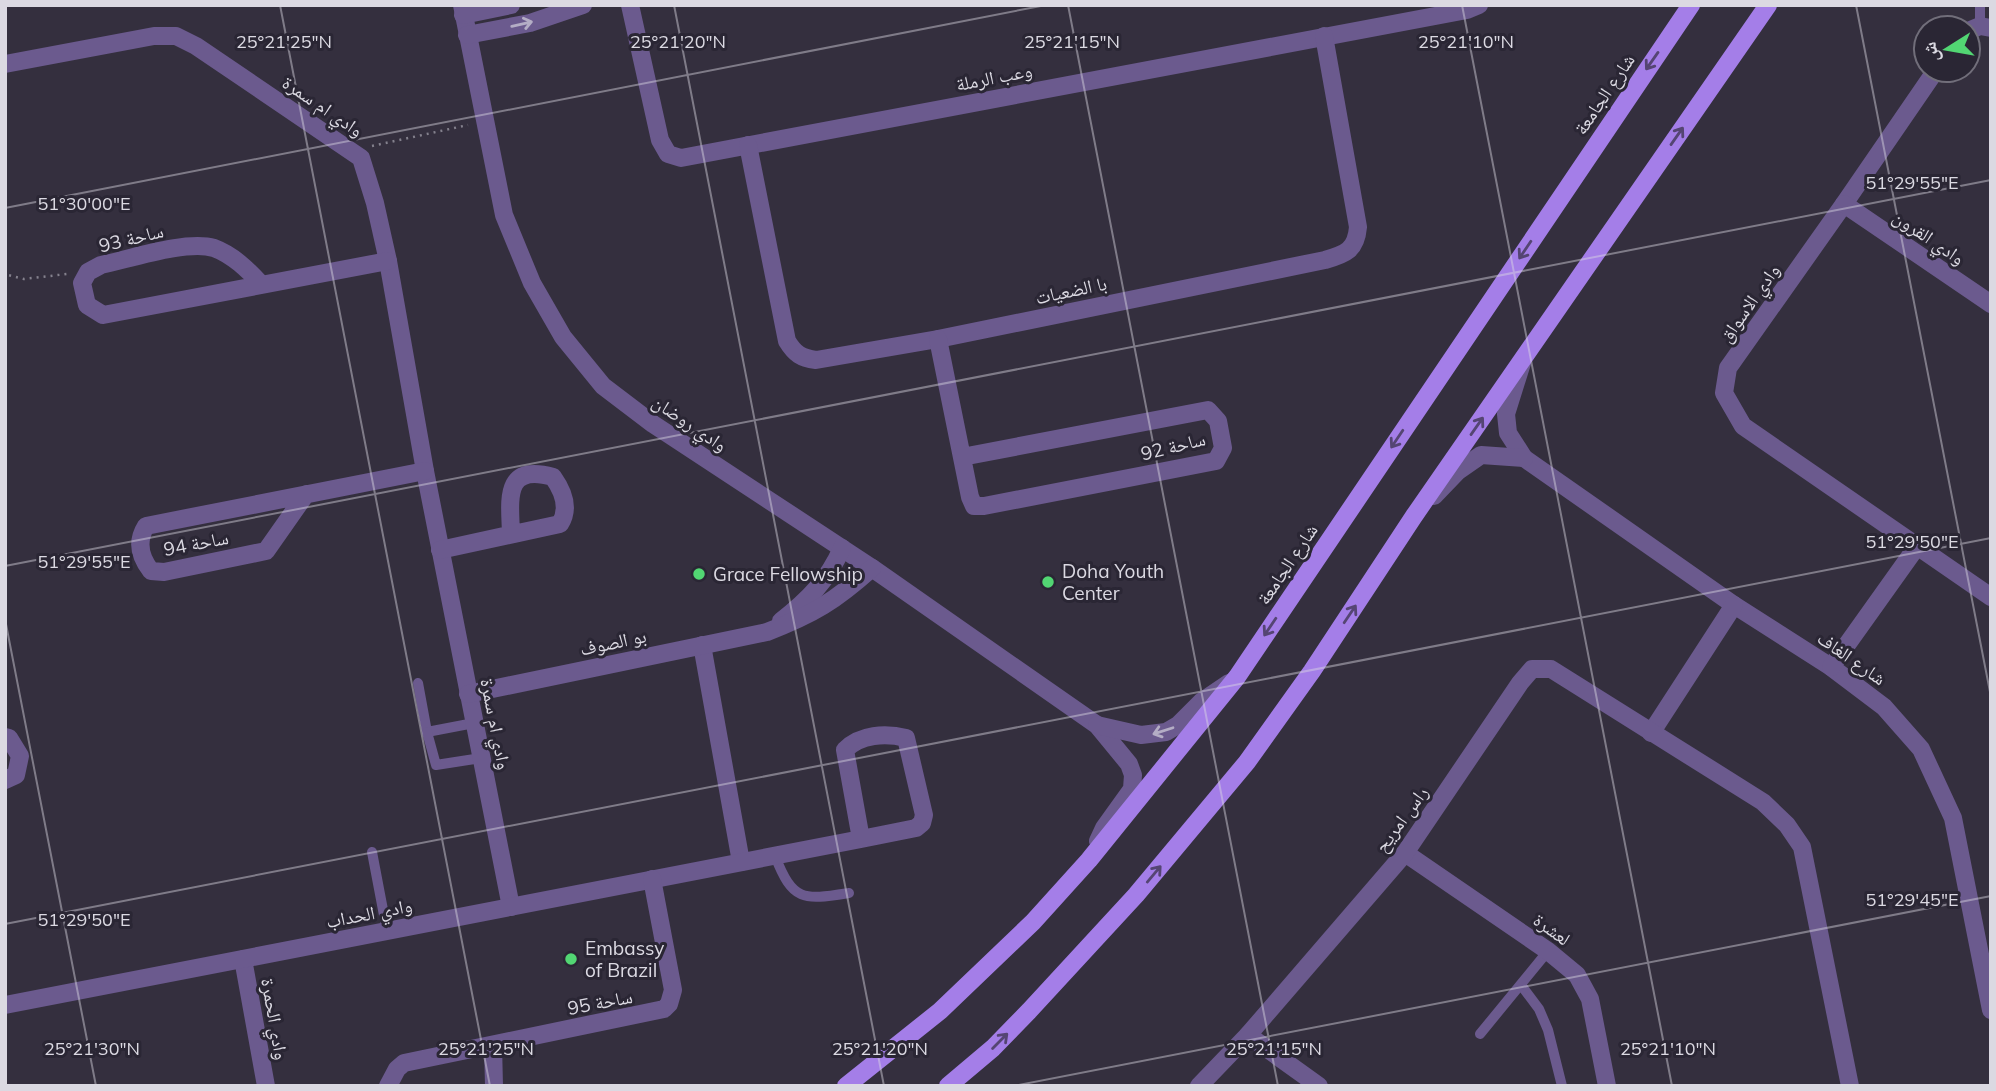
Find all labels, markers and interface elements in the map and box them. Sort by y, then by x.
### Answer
north arrow [1912,14,1982,84]
one-way arrow [510,17,533,31]
text: 25°21'25"N [236,30,332,53]
text: 25°21'20"N [630,30,726,53]
text: 25°21'15"N [1024,30,1120,53]
text: 25°21'10"N [1418,30,1514,53]
text: ش [1917,40,1944,64]
street label: شارع الجامعة [1568,49,1640,139]
one-way arrow [1645,51,1659,70]
street label: وعب الرملة [954,58,1034,96]
street label: وادي ام سمرة [276,70,368,145]
one-way arrow [1670,127,1684,146]
text: 51°29'55"E [1865,171,1959,194]
text: 51°30'00"E [37,192,131,215]
street label: وادي القرون [1886,204,1970,273]
street label: ساحة 93 [96,218,166,258]
one-way arrow [1517,240,1532,259]
street label: وادي الاسواق [1713,259,1788,349]
street label: با الضعيات [1033,271,1109,309]
street label: وادي روضان [646,389,732,460]
one-way arrow [1470,417,1484,436]
street label: ساحة 92 [1138,426,1208,466]
one-way arrow [1390,428,1404,448]
street label: شارع الجامعة [1251,519,1323,609]
street label: ساحة 94 [161,525,231,561]
text: 51°29'50"E [1865,530,1959,553]
text: 51°29'55"E [37,550,131,573]
place label: Doha Youth Center [1062,559,1164,605]
place label: Grace Fellowship [713,562,863,586]
marker: Grace Fellowship [691,566,707,582]
marker: Doha Youth Center [1040,574,1056,590]
one-way arrow [1342,605,1357,624]
one-way arrow [1263,617,1277,636]
street label: بو الصوف [578,623,648,661]
street label: شارع الغاف [1813,626,1891,690]
street label: وادي ام سمرة [472,676,517,772]
one-way arrow [1153,726,1175,738]
street label: راس امريح [1369,781,1434,857]
one-way arrow [1146,865,1162,883]
text: 51°29'45"E [1865,888,1959,911]
street label: وادي الحداب [324,893,415,937]
text: 51°29'50"E [37,908,131,931]
street label: لعشرة [1529,908,1575,950]
place label: Embassy of Brazil [585,936,664,982]
marker: Embassy of Brazil [563,951,579,967]
street label: وادي الحمرة [252,976,294,1062]
street label: ساحة 95 [565,984,635,1020]
one-way arrow [991,1032,1008,1049]
text: 25°21'30"N [44,1037,140,1060]
text: 25°21'25"N [438,1037,534,1060]
text: 25°21'20"N [832,1037,928,1060]
text: 25°21'15"N [1226,1037,1322,1060]
text: 25°21'10"N [1620,1037,1716,1060]

